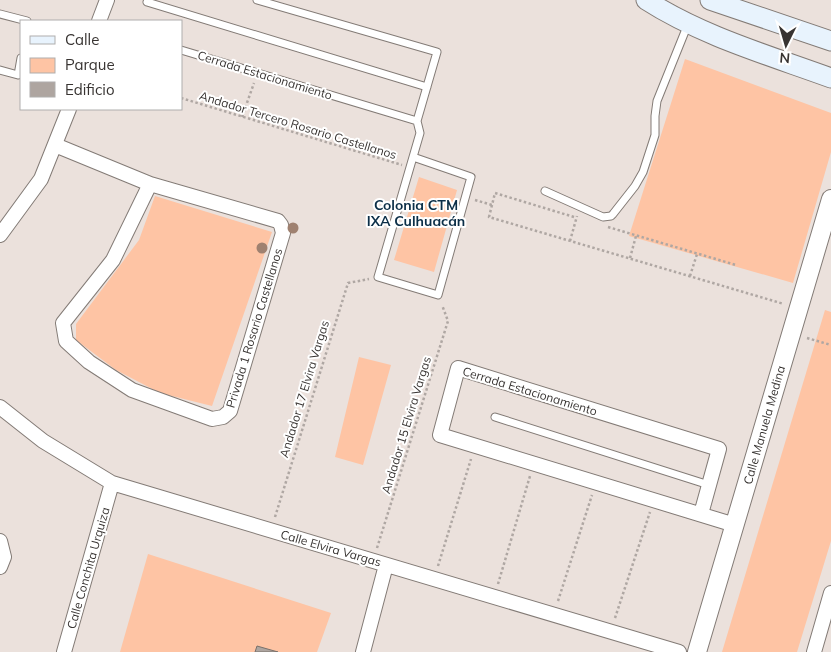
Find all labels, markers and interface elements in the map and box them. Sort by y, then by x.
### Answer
legend [20,20,182,110]
north arrow [761,20,811,70]
text: Calle [65,30,99,49]
street label: Cerrada Estacionamiento [196,47,334,103]
text: N [779,49,791,67]
text: Parque [65,55,115,74]
text: Edificio [65,80,115,99]
street label: Andador Tercero Rosario Castellanos [198,88,398,162]
district label: Colonia CTM IXA Culhuacán [367,196,465,230]
street label: Privada 1 Rosario Castellanos [223,246,285,410]
street label: Andador 17 Elvira Vargas [276,319,332,459]
street label: Andador 15 Elvira Vargas [378,355,434,495]
street label: Cerrada Estacionamiento [461,363,599,419]
street label: Calle Manuela Medina [740,364,788,486]
street label: Calle Conchita Urquiza [63,505,113,631]
street label: Calle Elvira Vargas [279,526,383,570]

